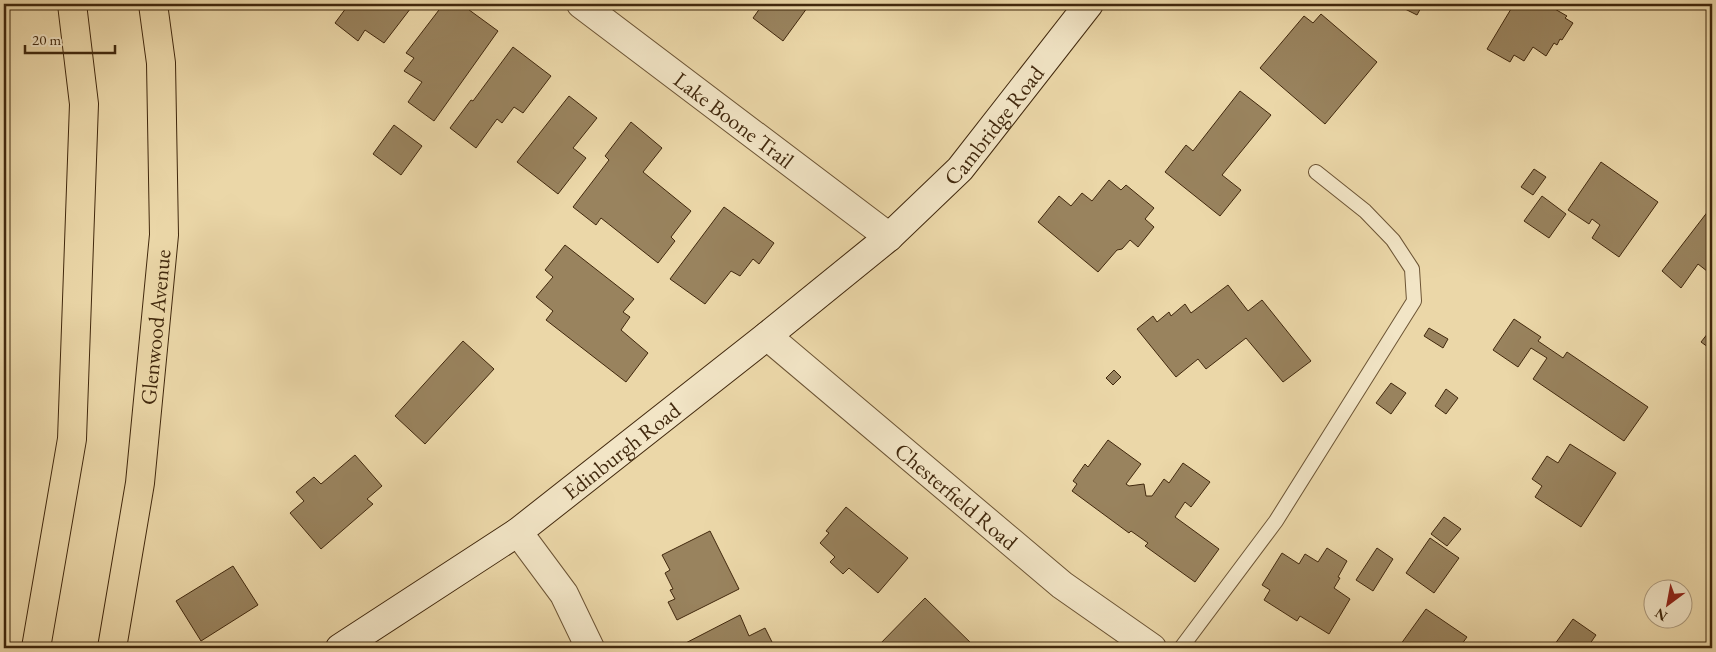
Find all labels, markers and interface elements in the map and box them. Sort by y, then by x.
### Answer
scale bar [25,22,115,54]
text: 20 m [32,30,61,49]
street label: Cambridge Road [937,59,1051,192]
street label: Lake Boone Trail [668,65,800,175]
street label: Glenwood Avenue [133,248,177,406]
street label: Edinburgh Road [557,395,687,506]
street label: Chesterfield Road [889,436,1025,557]
north arrow [1644,580,1694,630]
text: N [1651,604,1671,626]

